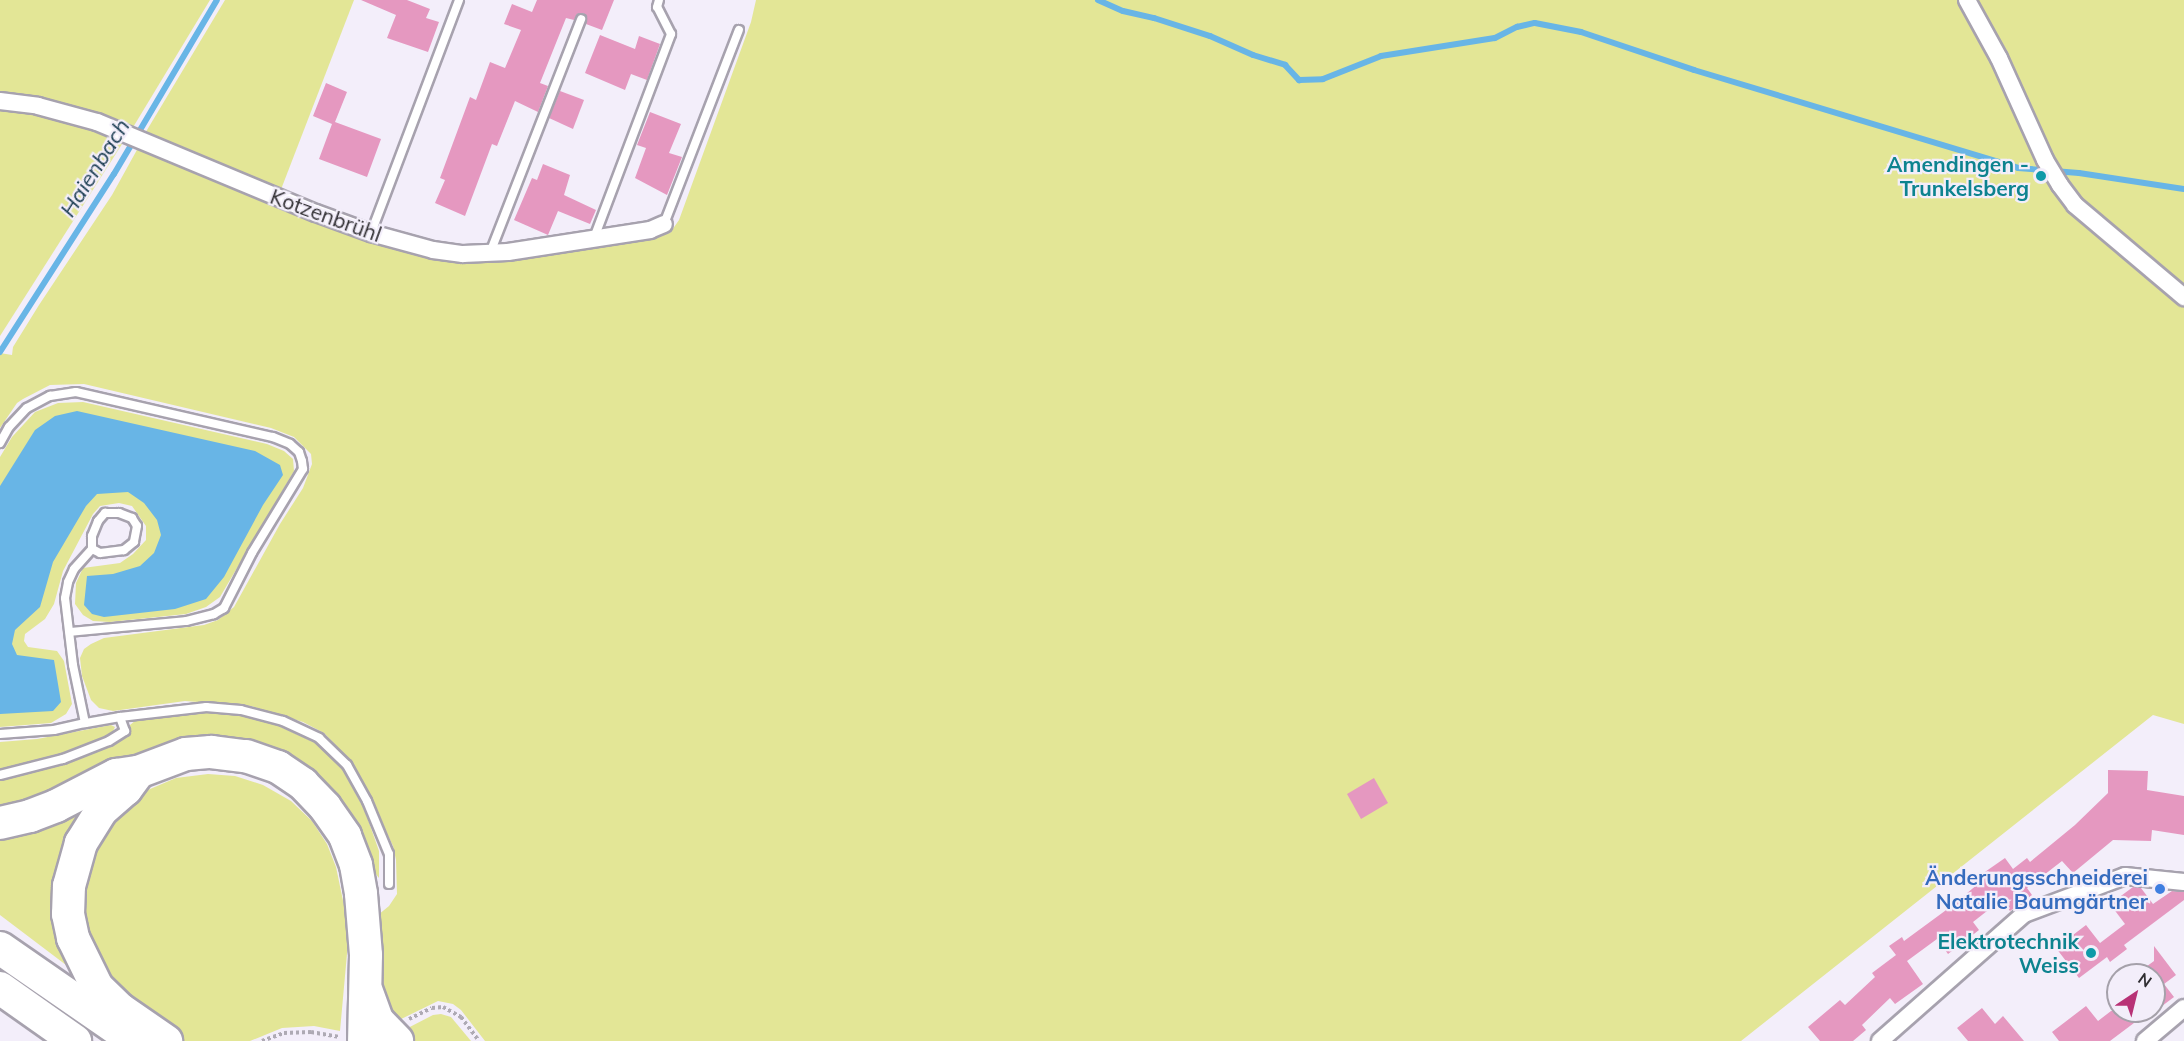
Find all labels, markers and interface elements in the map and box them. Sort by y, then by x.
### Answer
water label: Haienbach [55,114,135,222]
place label: Amendingen - Trunkelsberg [1887,151,2029,201]
marker: Amendingen - Trunkelsberg [2034,169,2048,183]
street label: Kotzenbrühl [267,183,385,247]
place label: Änderungsschneiderei Natalie Baumgärtner [1925,864,2148,914]
marker: Änderungsschneiderei Natalie Baumgärtner [2153,882,2167,896]
place label: Elektrotechnik Weiss [1938,928,2079,978]
marker: Elektrotechnik Weiss [2084,946,2098,960]
north arrow [2106,963,2166,1023]
text: N [2134,968,2156,992]

